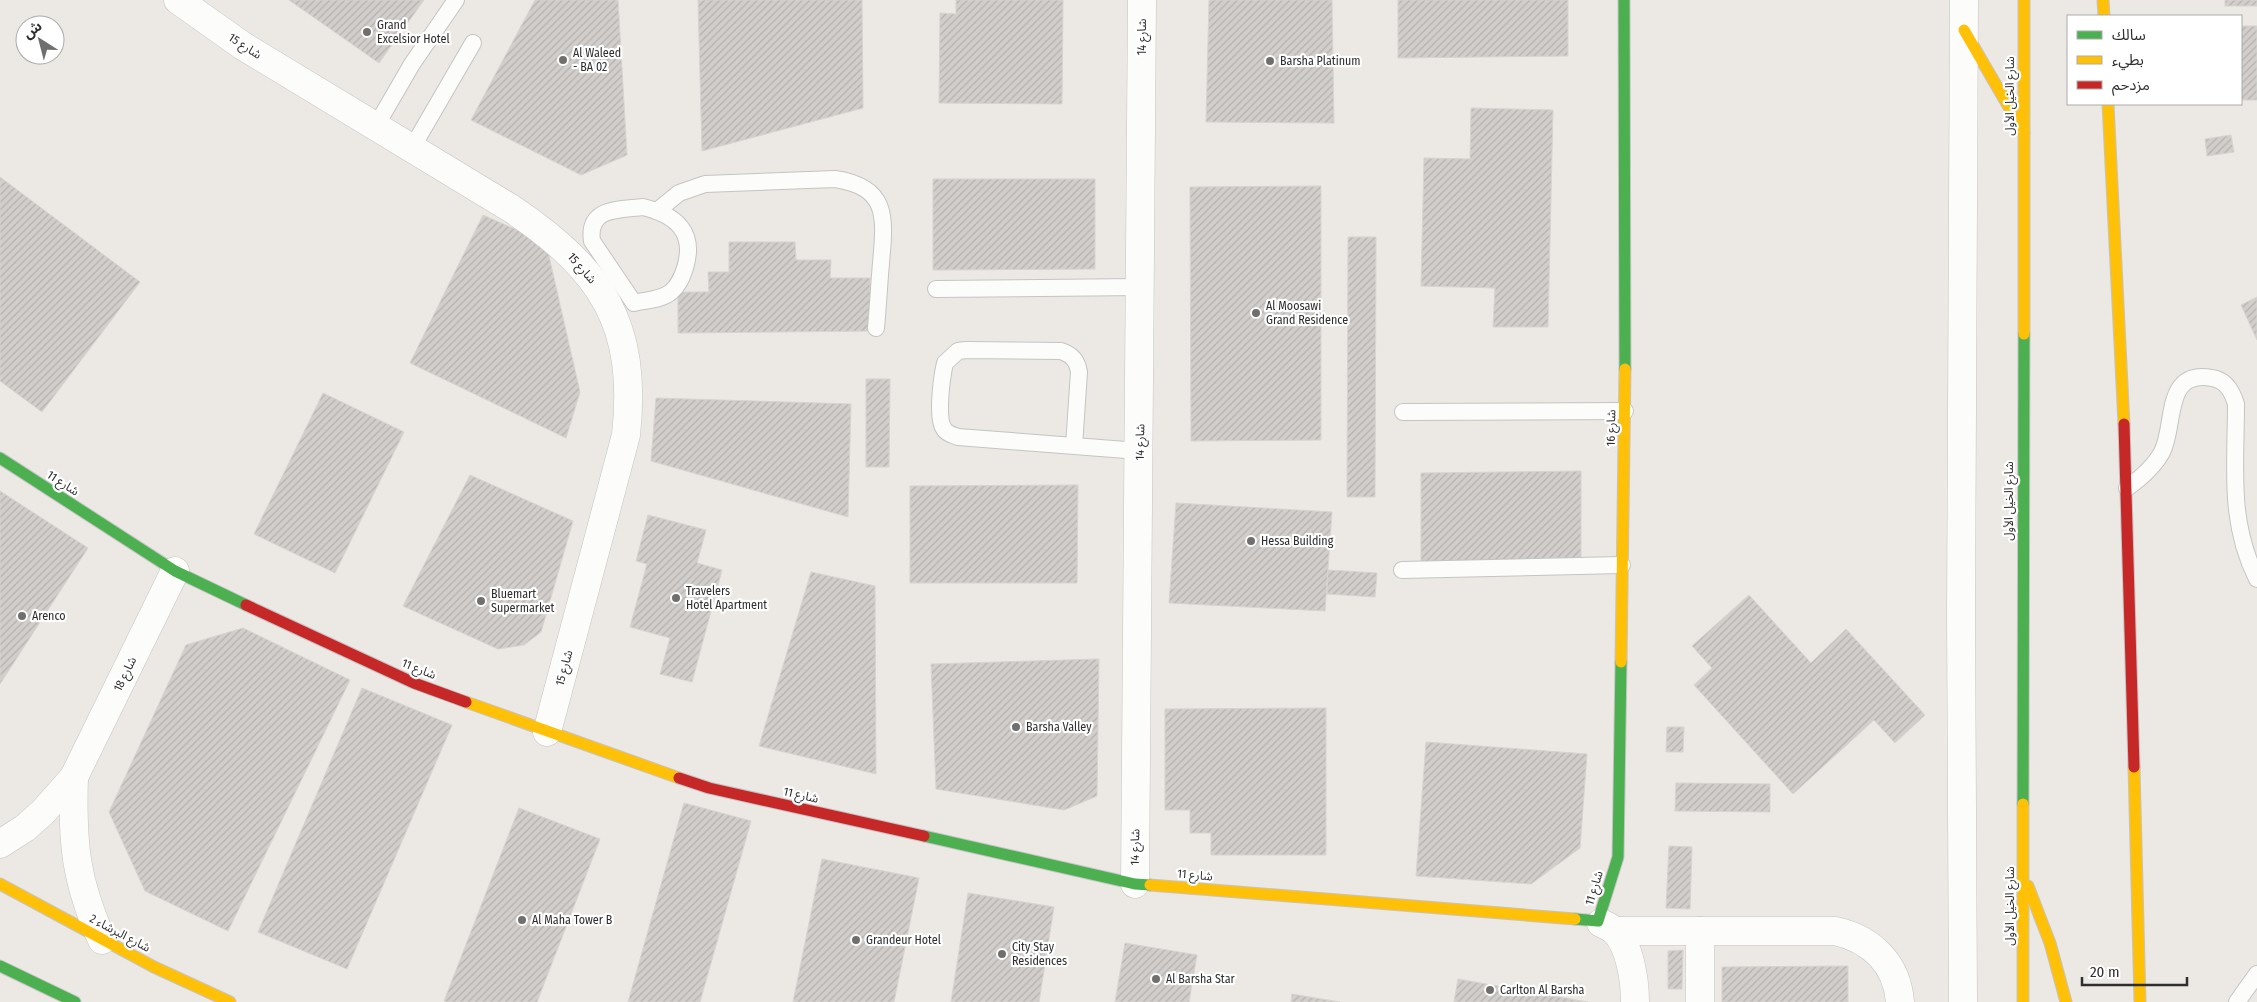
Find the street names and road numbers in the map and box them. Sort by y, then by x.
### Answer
street label: شارع 14 [1135,19,1151,55]
street label: شارع 15 [225,30,264,63]
street label: شارع الخيل الأول [2003,56,2019,136]
street label: شارع 15 [563,250,599,288]
street label: شارع 16 [1604,409,1620,447]
street label: شارع 14 [1133,424,1149,461]
street label: شارع الخيل الأول [2002,461,2018,541]
street label: شارع 11 [43,467,82,500]
street label: شارع 15 [553,649,577,688]
street label: شارع 18 [111,654,141,695]
street label: شارع 11 [399,656,438,684]
street label: شارع 11 [782,784,820,808]
street label: شارع 14 [1128,829,1144,866]
street label: شارع 11 [1177,866,1213,886]
street label: شارع الخيل الأول [2003,866,2019,946]
street label: شارع 11 [1582,869,1608,908]
street label: شارع البرشاء 2 [86,911,153,957]

